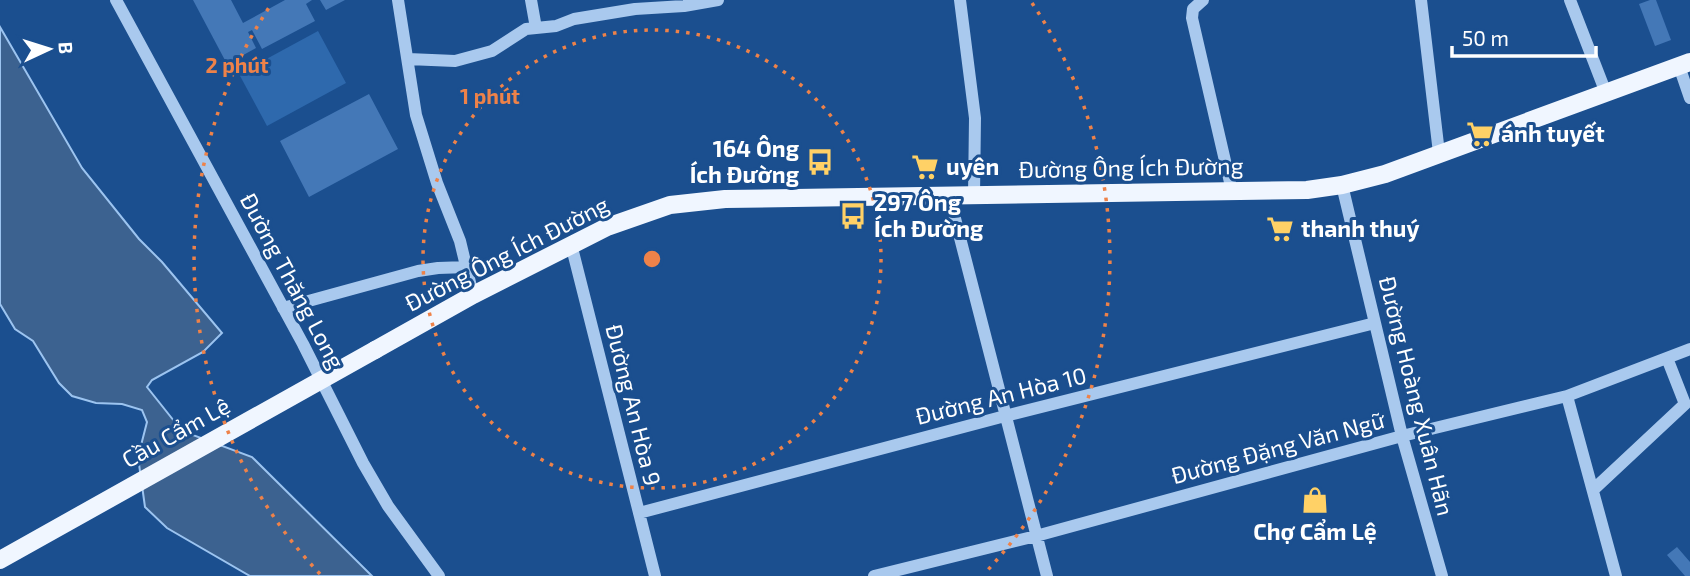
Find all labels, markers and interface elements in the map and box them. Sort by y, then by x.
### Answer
north arrow [14,14,84,84]
scale bar [1452,14,1596,58]
text: 50 m [1462,25,1509,50]
text: B [55,41,78,55]
text: 2 phút [205,52,269,77]
text: 1 phút [460,83,520,108]
supermarket icon: ánh tuyết [1465,119,1495,149]
place label: ánh tuyết [1501,119,1605,147]
place label: 164 Ông Ích Đường [690,134,800,188]
bus stop icon: 164 Ông Ích Đường [805,147,835,177]
street label: Đường Ông Ích Đường [1018,151,1244,183]
supermarket icon: uyên [910,152,940,182]
place label: uyên [946,152,999,180]
street label: Đường Thăng Long [235,188,351,373]
place label: 297 Ông Ích Đường [874,188,984,242]
street label: Đường Ông Ích Đường [400,190,613,317]
bus stop icon: 297 Ông Ích Đường [838,201,868,231]
supermarket icon: thanh thuý [1265,214,1295,244]
place label: thanh thuý [1301,214,1420,242]
centre of rings [640,247,664,271]
street label: Đường Hoàng Xuân Hãn [1374,273,1460,518]
street label: Đường An Hòa 9 [600,321,668,488]
street label: Đường An Hòa 10 [912,360,1089,430]
street label: Cầu Cẩm Lệ [117,391,234,473]
street label: Đường Đặng Văn Ngữ [1168,405,1389,489]
shop icon: Chợ Cẩm Lệ [1300,485,1330,515]
place label: Chợ Cẩm Lệ [1253,517,1377,545]

